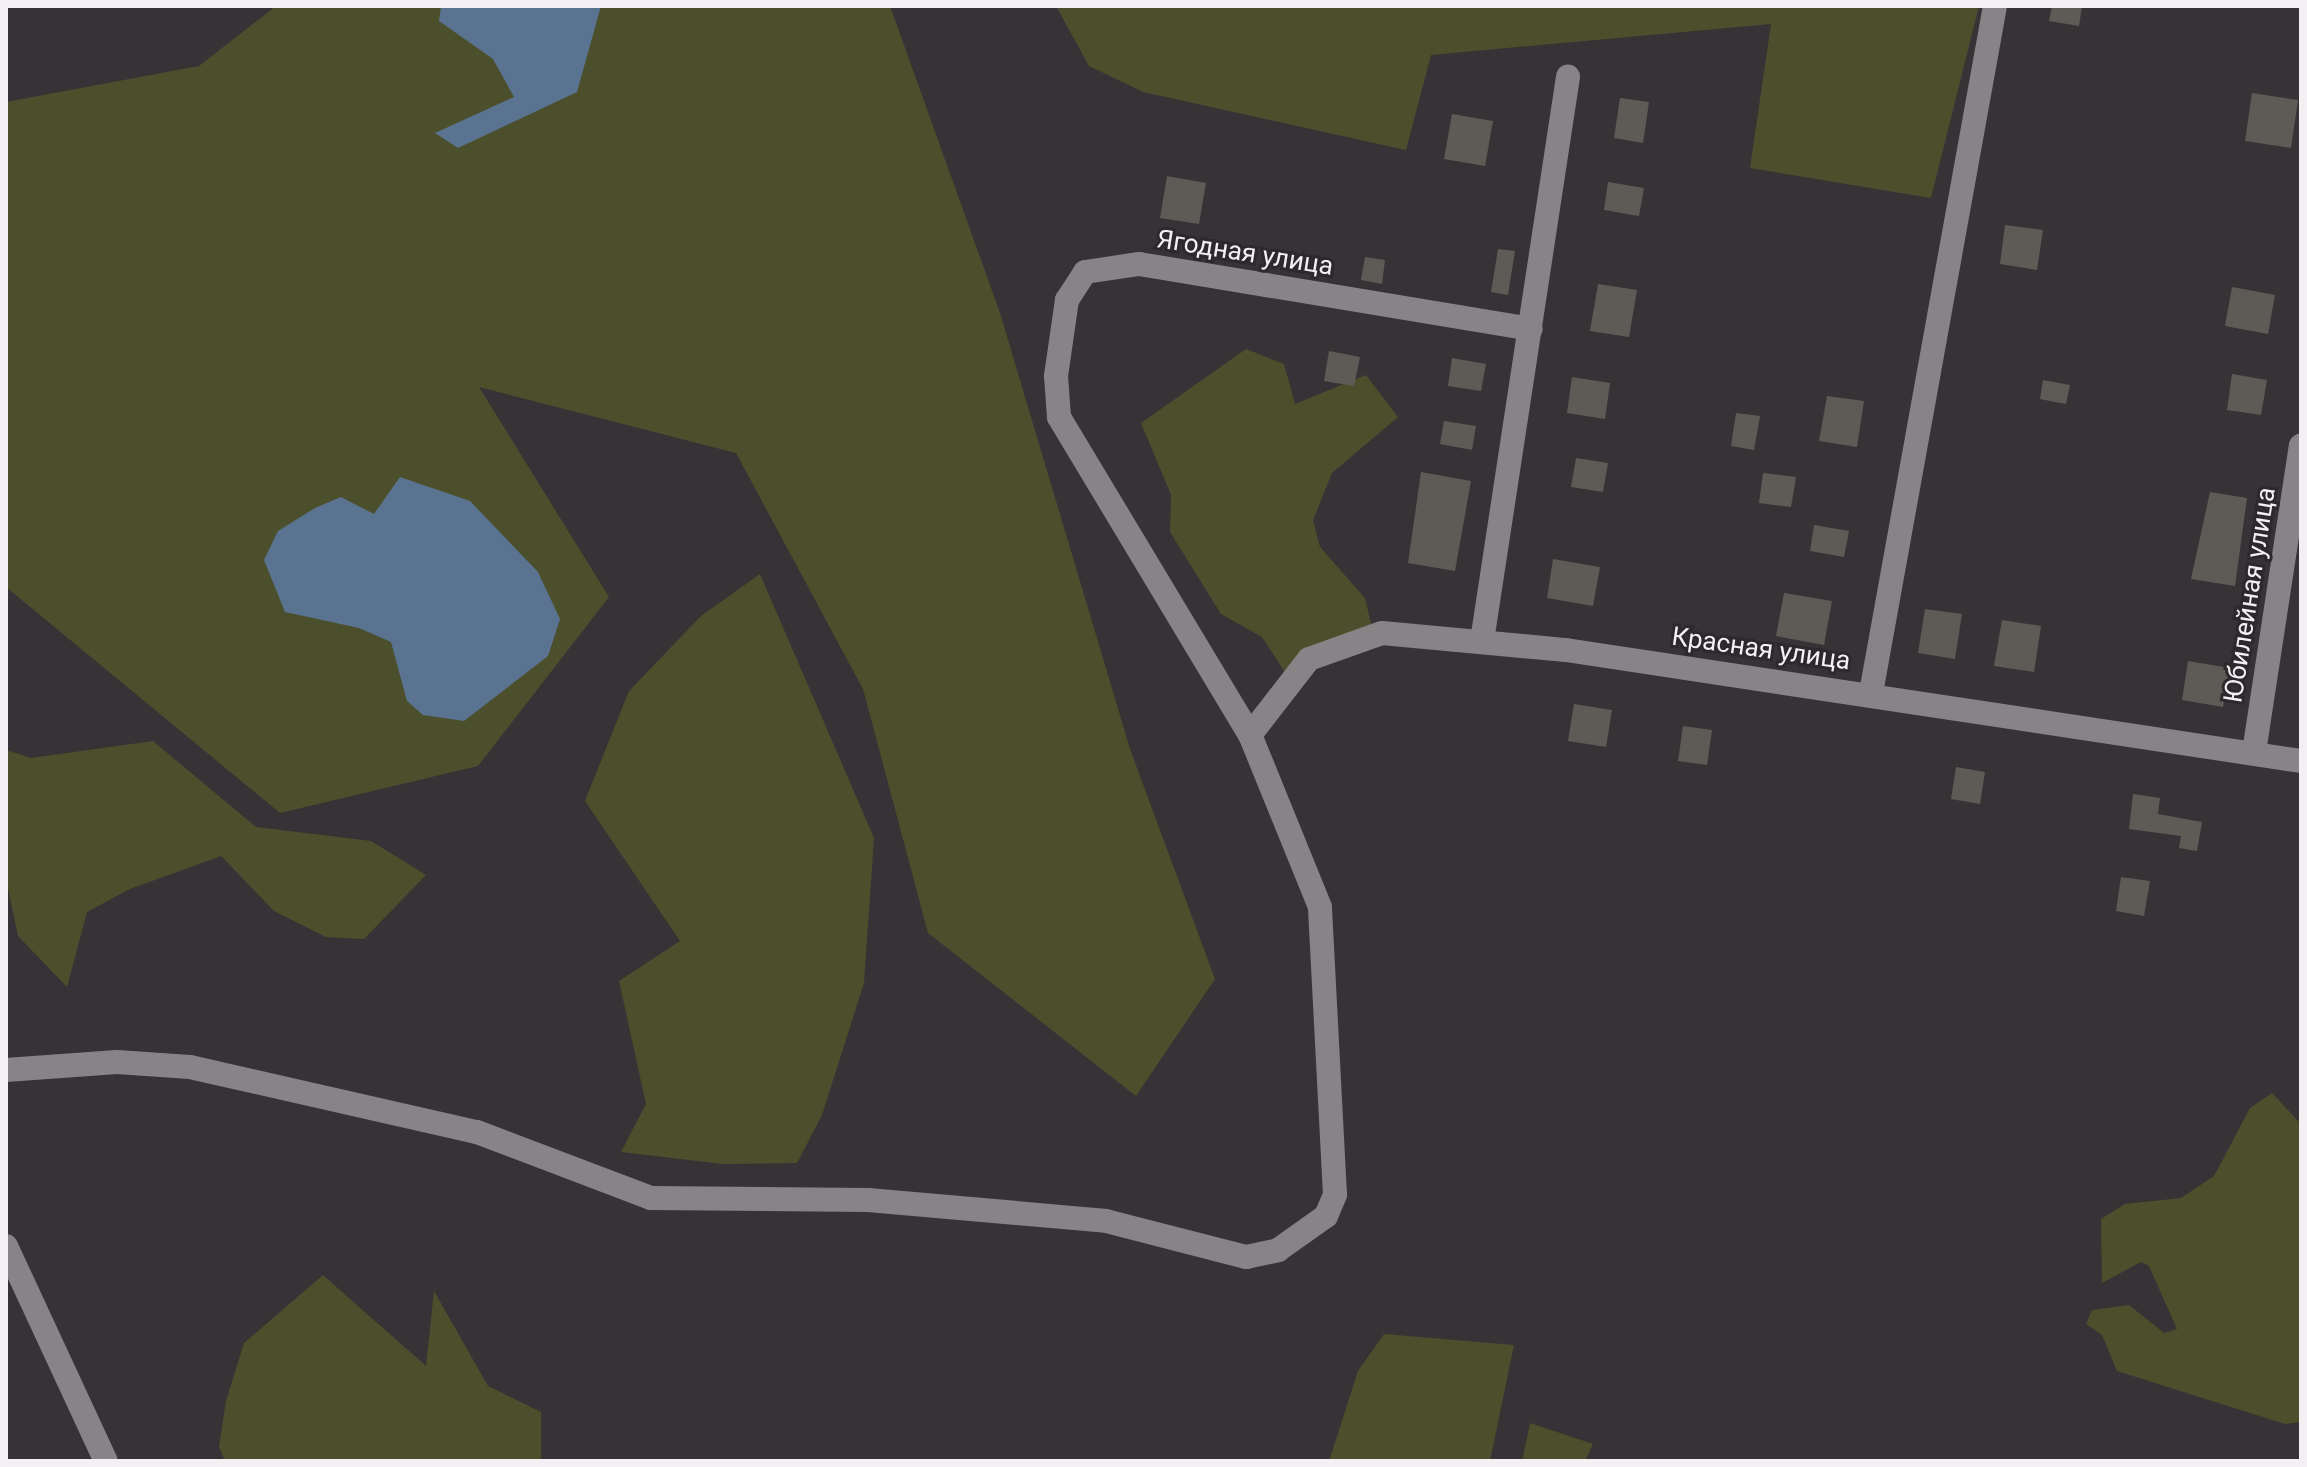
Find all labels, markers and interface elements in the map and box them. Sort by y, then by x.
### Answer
street label: Ягодная улица [1155,224,1335,282]
street label: Юбилейная улица [2218,485,2282,705]
street label: Красная улица [1670,621,1852,677]

